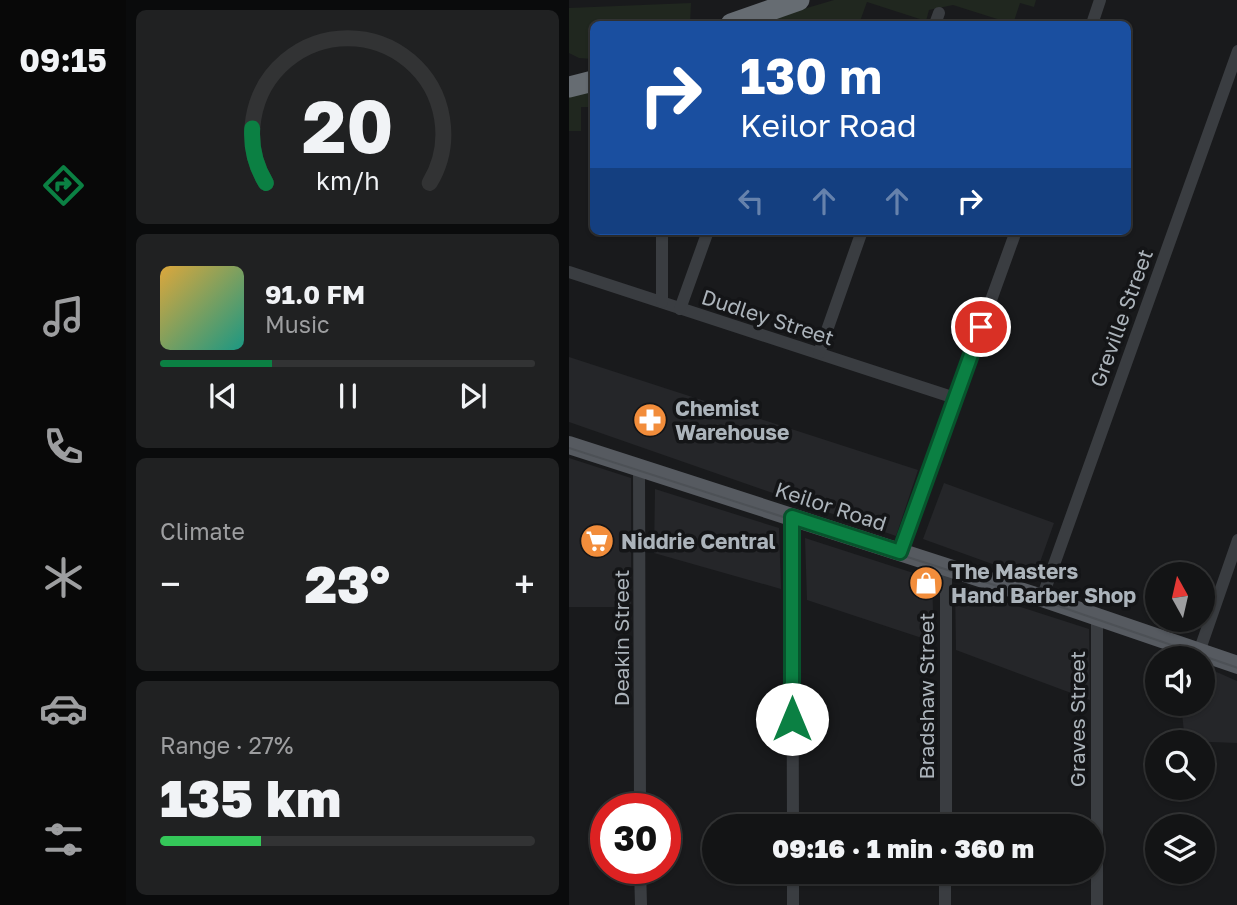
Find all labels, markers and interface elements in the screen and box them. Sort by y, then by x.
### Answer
text: 09:15 [19,41,107,79]
text: 130 m [740,46,882,105]
icon: right [625,49,716,140]
text: 20 [302,82,393,169]
text: Keilor Road [740,106,917,144]
icon: directions [39,161,88,210]
text: km/h [316,165,379,196]
icon: left [732,182,770,220]
icon: ahead [805,182,843,220]
icon: ahead [878,182,916,220]
icon: right [951,182,989,220]
street label: Greville Street [1084,246,1158,390]
text: 91.0 FM [265,279,365,310]
street label: Dudley Street [698,283,838,351]
icon: music [39,292,88,341]
pin [951,297,1011,357]
icon: arrive [962,308,1000,346]
text: Music [265,310,330,338]
icon: previous [204,377,242,415]
icon: pause [329,377,367,415]
icon: next [454,377,492,415]
place label: Chemist Warehouse [675,395,789,445]
pharmacy icon: Chemist Warehouse [631,401,669,439]
icon: phone [39,422,88,471]
street label: Keilor Road [772,476,890,536]
text: Climate [160,517,245,545]
supermarket icon: Niddrie Central [578,522,616,560]
place label: Niddrie Central [621,528,776,554]
text: 23° [305,552,390,614]
icon: climate [39,553,88,602]
place label: The Masters Hand Barber Shop [951,558,1136,608]
text: − [160,561,181,606]
text: + [514,561,535,606]
north arrow [1145,562,1215,632]
map controls [1145,562,1215,884]
shop icon: The Masters Hand Barber Shop [907,564,945,602]
street label: Deakin Street [608,570,634,706]
street label: Bradshaw Street [913,613,939,779]
button: sound [1145,646,1215,716]
street label: Graves Street [1064,651,1090,787]
position arrow [755,682,829,756]
icon: car [39,684,88,733]
button: search [1145,730,1215,800]
text: Range · 27% [160,731,293,759]
text: 135 km [160,766,341,828]
speed limit sign: 30 [590,793,681,884]
button: layers [1145,814,1215,884]
icon: filters [39,815,88,864]
text: 09:16 · 1 min · 360 m [772,833,1034,864]

